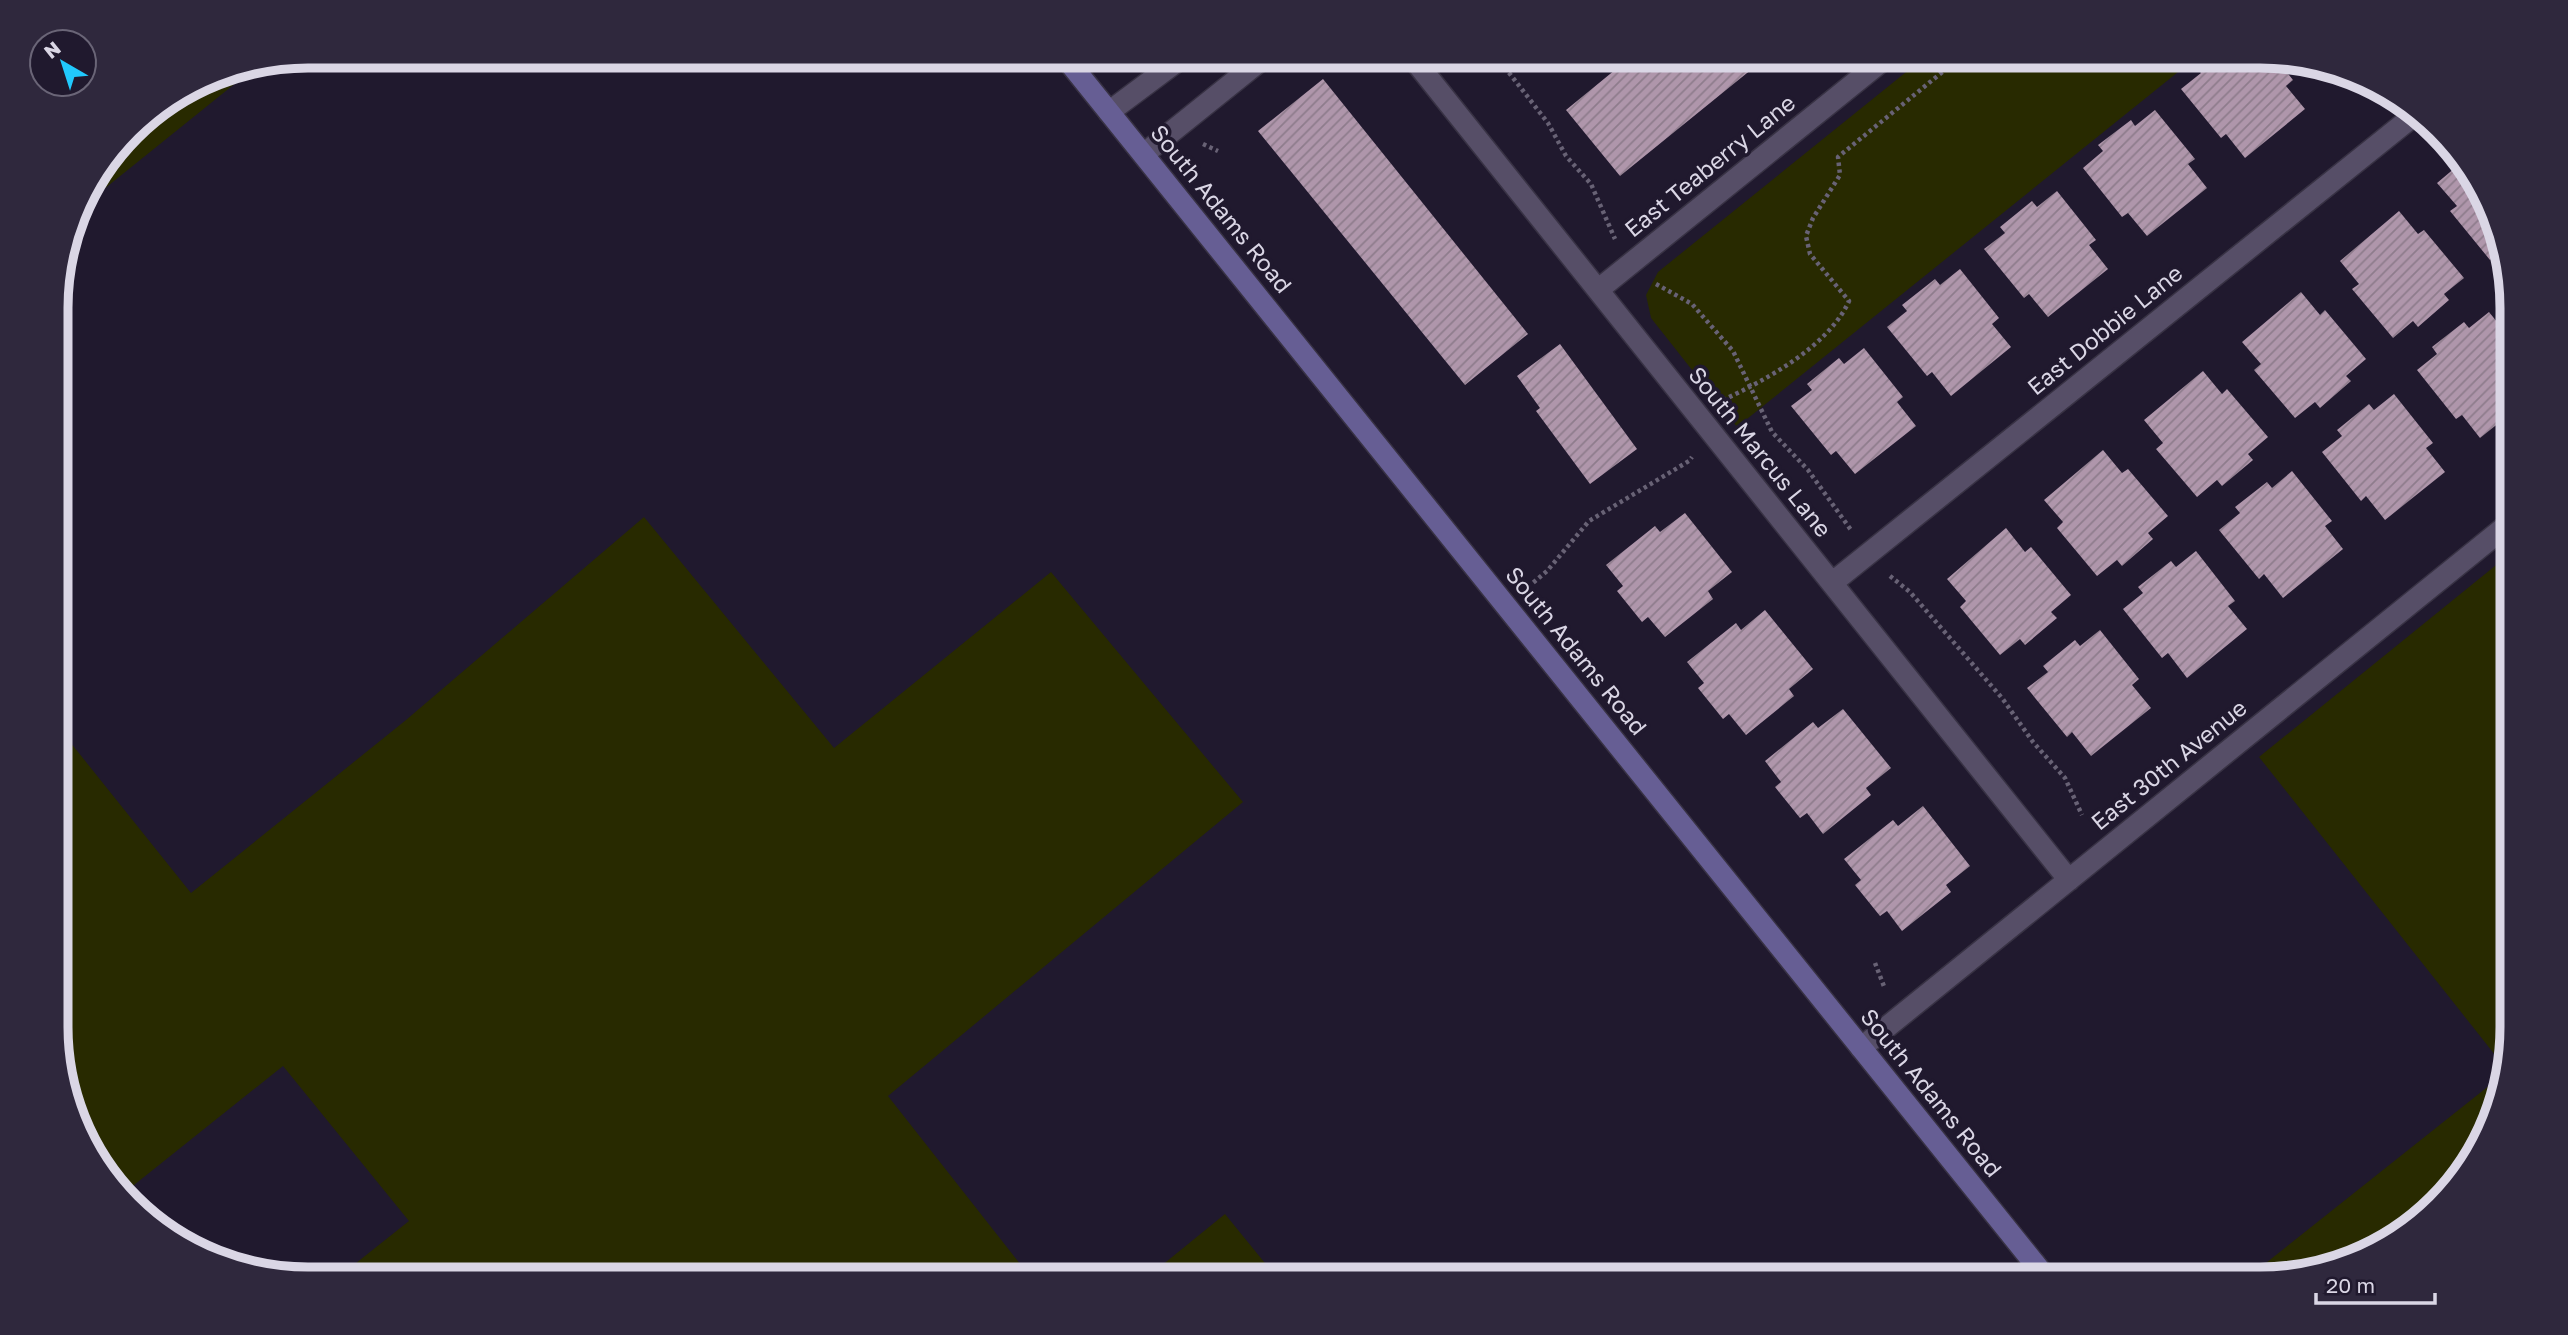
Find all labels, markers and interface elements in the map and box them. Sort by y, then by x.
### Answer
north arrow [28,28,98,98]
text: N [39,36,65,63]
street label: East Teaberry Lane [1619,88,1800,243]
street label: South Adams Road [1145,119,1298,298]
street label: East Dobbie Lane [2021,258,2187,400]
street label: South Marcus Lane [1683,360,1838,542]
street label: South Adams Road [1500,561,1653,740]
street label: East 30th Avenue [2085,693,2252,835]
street label: South Adams Road [1855,1003,2008,1182]
scale bar [2316,1262,2435,1306]
text: 20 m [2326,1272,2375,1298]

